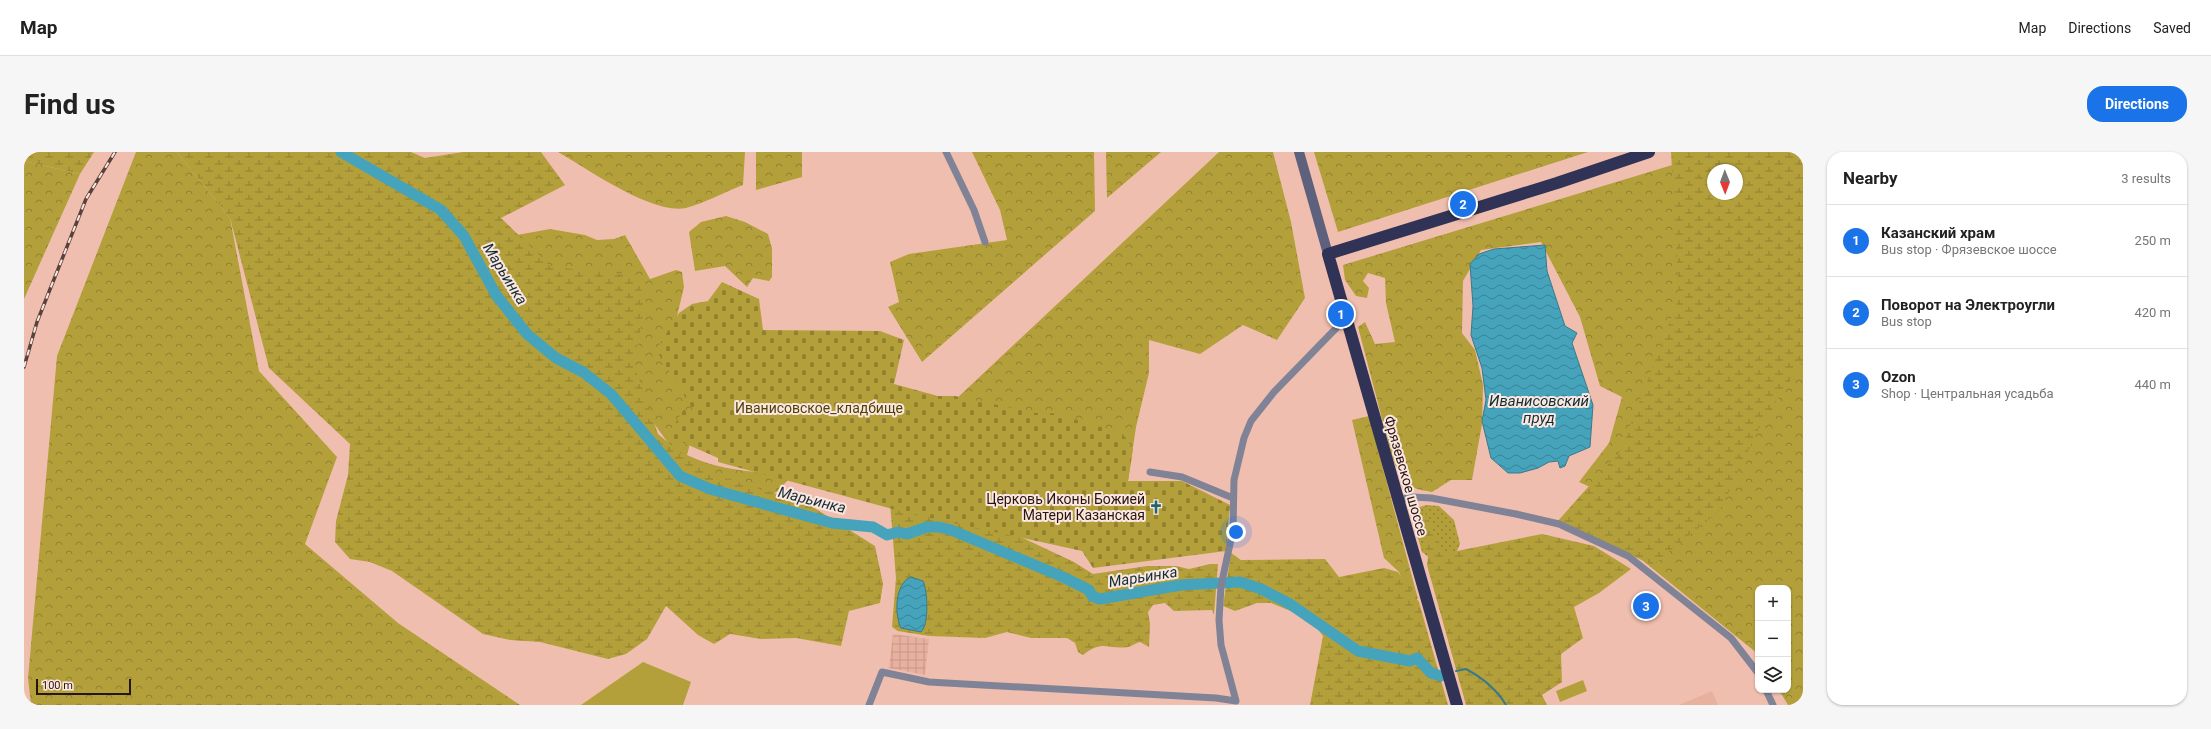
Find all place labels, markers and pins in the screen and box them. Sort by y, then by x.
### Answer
pin: 2 [1450,189,1476,219]
pin: 1 [1328,299,1354,329]
place label: Церковь Иконы Божией Матери Казанская [986,491,1145,523]
church icon: Церковь Иконы Божией Матери Казанская [1148,499,1164,515]
pin: 3 [1633,591,1659,621]

